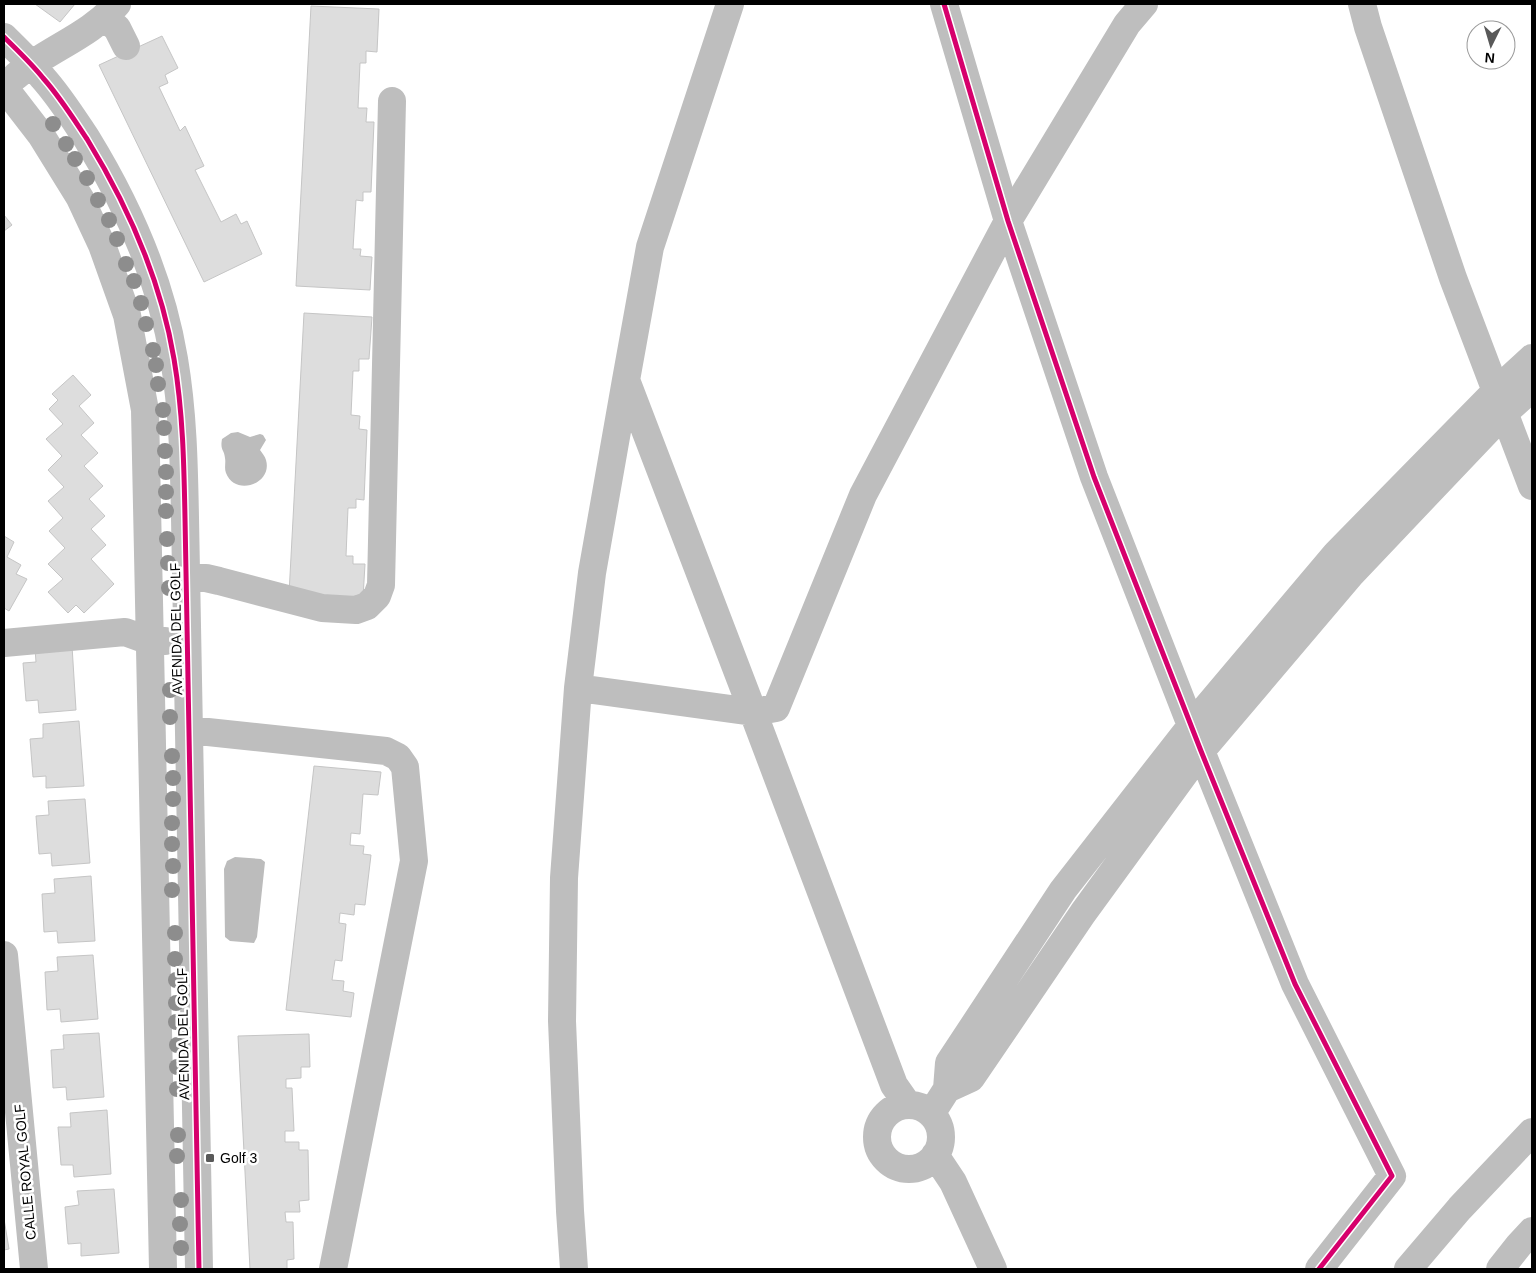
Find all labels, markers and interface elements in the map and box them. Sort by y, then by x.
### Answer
north arrow [1466,20,1516,70]
text: N [1484,50,1496,66]
street label: AVENIDA DEL GOLF [167,563,185,695]
street label: AVENIDA DEL GOLF [174,968,192,1100]
street label: CALLE ROYAL GOLF [11,1103,39,1241]
place label: Golf 3 [220,1150,258,1166]
marker: Golf 3 [204,1152,216,1164]

